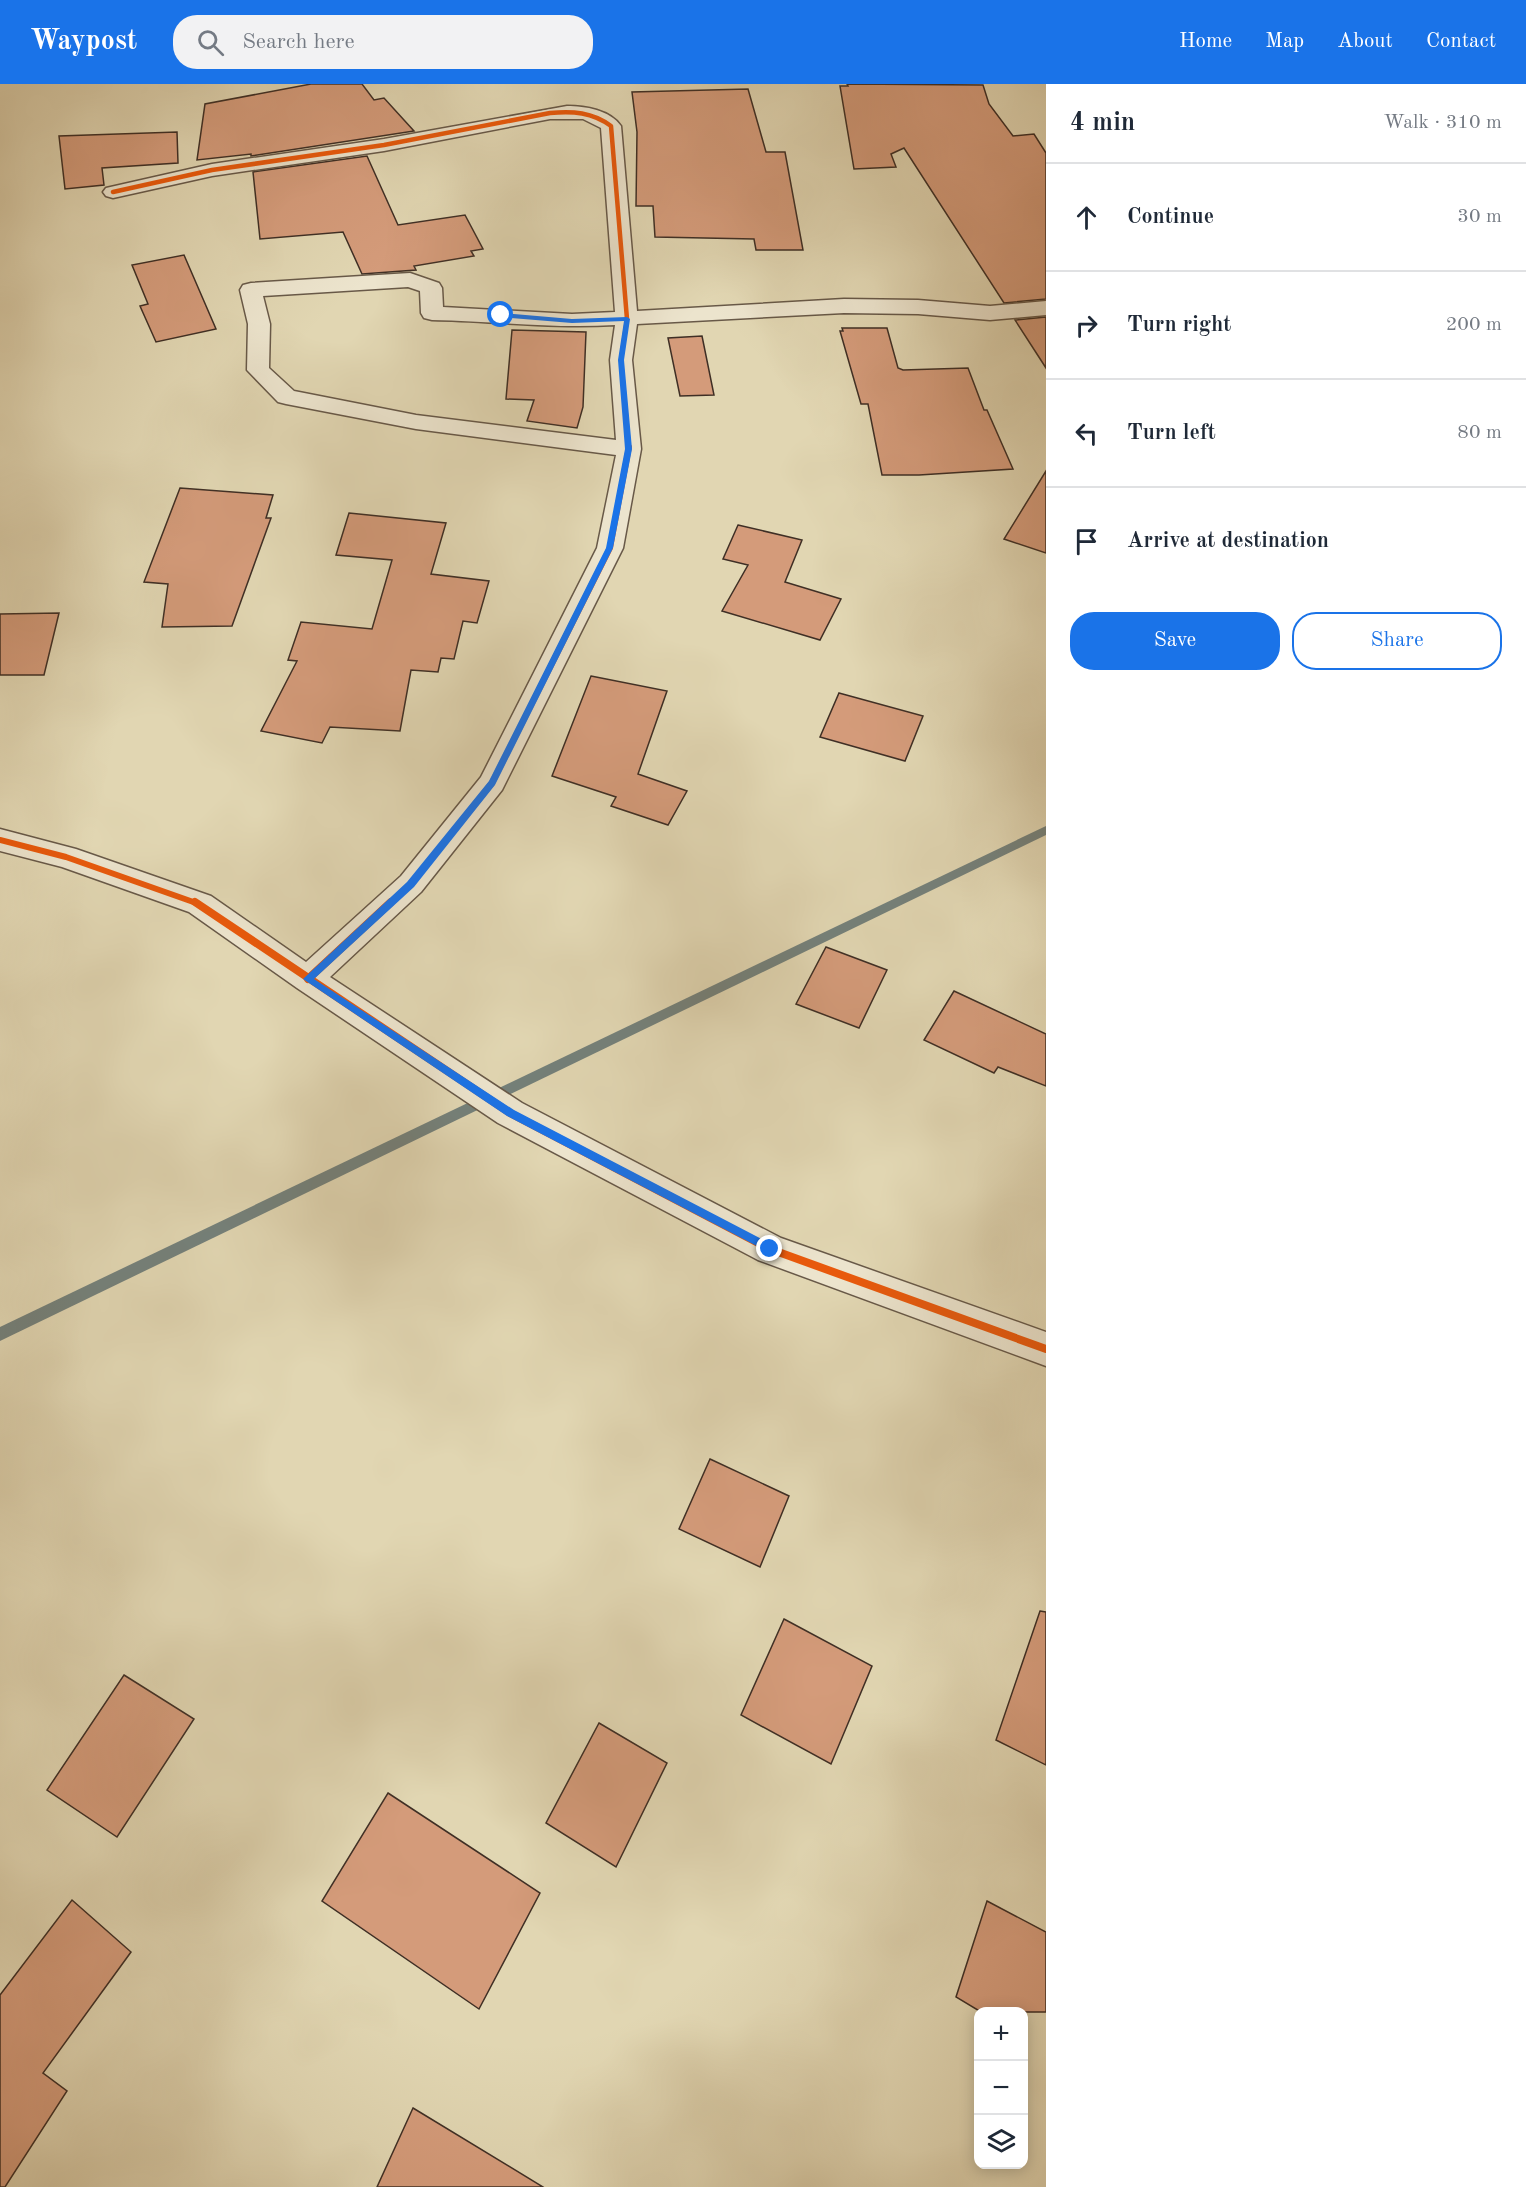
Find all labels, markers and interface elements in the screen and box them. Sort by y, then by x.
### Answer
search box [173,15,593,69]
icon: search [194,26,227,59]
text: Waypost [30,28,137,56]
text: Search here [242,31,355,53]
text: Home [1179,31,1232,52]
text: Map [1265,31,1304,52]
text: About [1337,31,1393,52]
text: Contact [1426,31,1496,52]
text: 4 min [1070,110,1135,136]
text: Walk · 310 m [1383,113,1502,133]
icon: ahead [1070,201,1103,234]
text: Continue [1127,206,1214,228]
text: 30 m [1457,207,1502,227]
route start [487,301,513,327]
icon: right [1070,309,1103,342]
text: Turn right [1127,314,1231,336]
text: 200 m [1446,315,1502,335]
icon: left [1070,417,1103,450]
text: Turn left [1127,422,1216,444]
text: 80 m [1457,423,1502,443]
icon: arrive [1070,525,1103,558]
text: Arrive at destination [1127,530,1329,552]
button: Save [1070,612,1280,670]
button: Share [1292,612,1502,670]
route end [756,1235,782,1261]
map controls [974,2007,1028,2169]
button: + [974,2007,1028,2061]
button: − [974,2061,1028,2115]
button: layers [974,2115,1028,2169]

